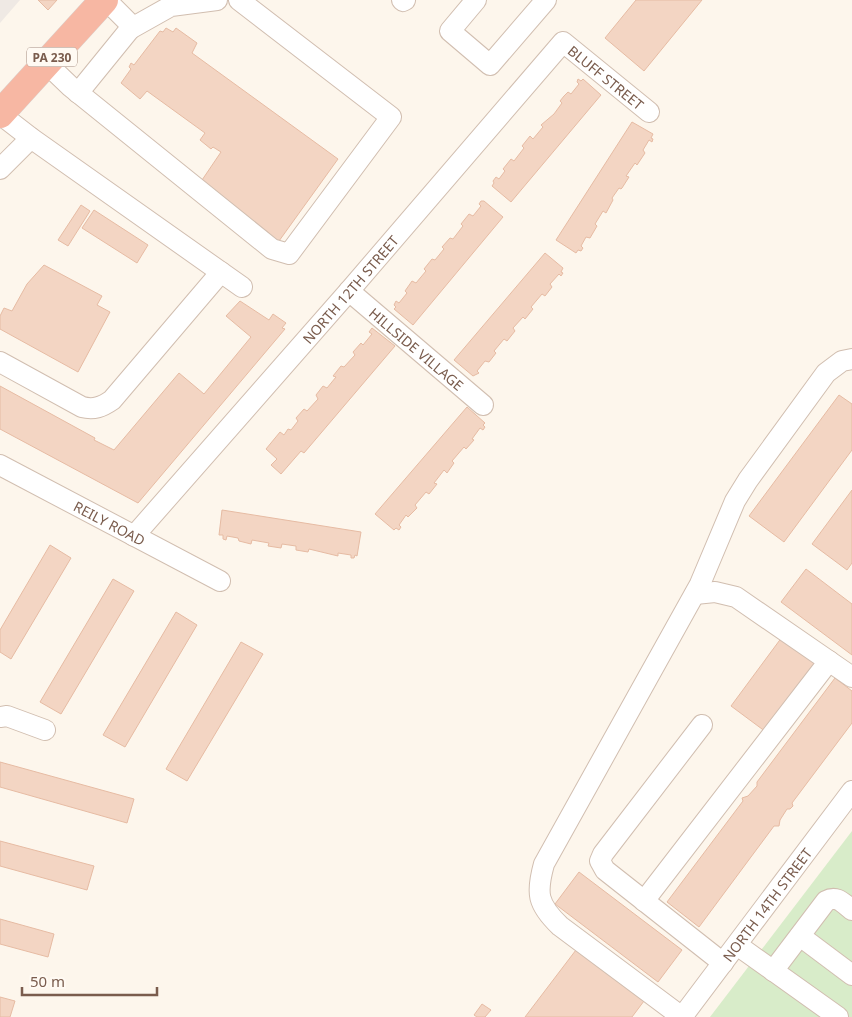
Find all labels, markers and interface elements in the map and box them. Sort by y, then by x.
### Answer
street label: BLUFF STREET [564,41,648,114]
road number: PA 230 [27,48,77,66]
street label: NORTH 12TH STREET [298,231,402,347]
street label: HILLSIDE VILLAGE [366,303,468,394]
street label: REILY ROAD [71,496,149,550]
street label: NORTH 14TH STREET [718,843,816,965]
scale bar [22,964,158,996]
text: 50 m [30,971,65,991]

